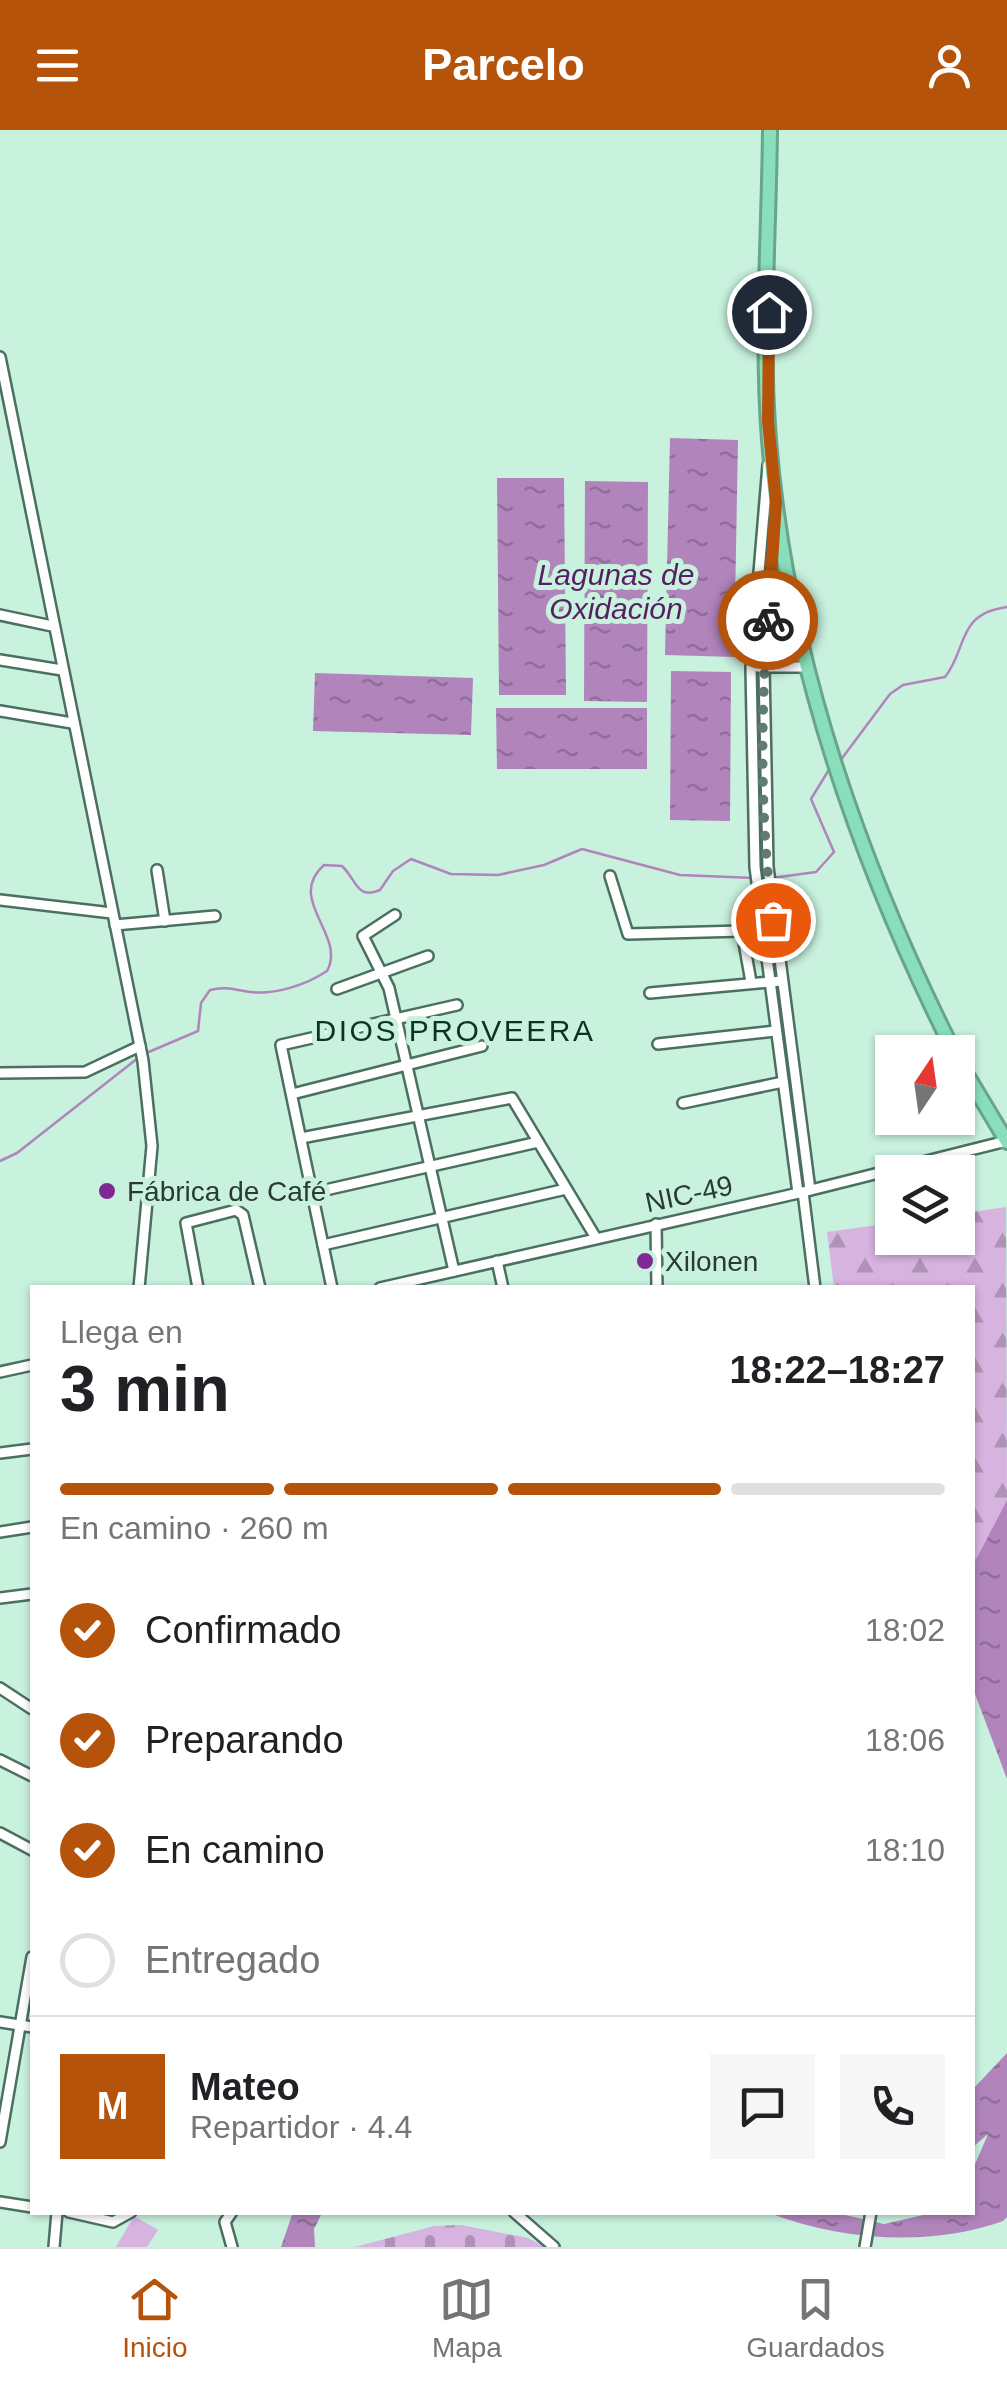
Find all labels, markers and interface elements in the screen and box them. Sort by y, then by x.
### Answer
icon: menu [30,38,85,93]
icon: person [922,38,977,93]
text: Parcelo [422,39,585,90]
pin [727,270,812,355]
icon: home [742,285,797,340]
water label: Lagunas de Oxidación [538,558,694,625]
courier [718,570,818,670]
icon: bike [741,593,796,648]
pin [731,878,816,963]
icon: bag [746,893,801,948]
district label: DIOS PROVEERA [315,1014,595,1047]
north arrow [875,1035,975,1135]
map controls [875,1035,975,1255]
button: layers [875,1155,975,1255]
street label: NIC-49 [642,1170,736,1218]
place label: Fábrica de Café [127,1176,326,1207]
marker: Fábrica de Café [96,1180,118,1202]
place label: Xilonen [665,1246,758,1277]
marker: Xilonen [634,1250,656,1272]
text: Llega en [60,1314,183,1350]
text: 18:22–18:27 [729,1349,945,1391]
text: 3 min [60,1352,230,1425]
text: En camino · 260 m [60,1510,329,1546]
icon: check [60,1603,115,1658]
text: Confirmado [145,1609,341,1651]
text: 18:02 [865,1612,945,1648]
icon: check [60,1713,115,1768]
text: Preparando [145,1719,344,1761]
text: 18:06 [865,1722,945,1758]
icon: check [60,1823,115,1878]
text: En camino [145,1829,325,1871]
text: 18:10 [865,1832,945,1868]
text: Entregado [145,1939,320,1981]
button: chat [710,2054,815,2159]
button: phone [840,2054,945,2159]
text: Mateo [190,2066,300,2108]
text: M [97,2085,128,2127]
text: Repartidor · 4.4 [190,2109,412,2145]
tab: Inicio [122,2272,188,2364]
tab: Mapa [432,2272,502,2364]
tab: Guardados [746,2272,885,2364]

